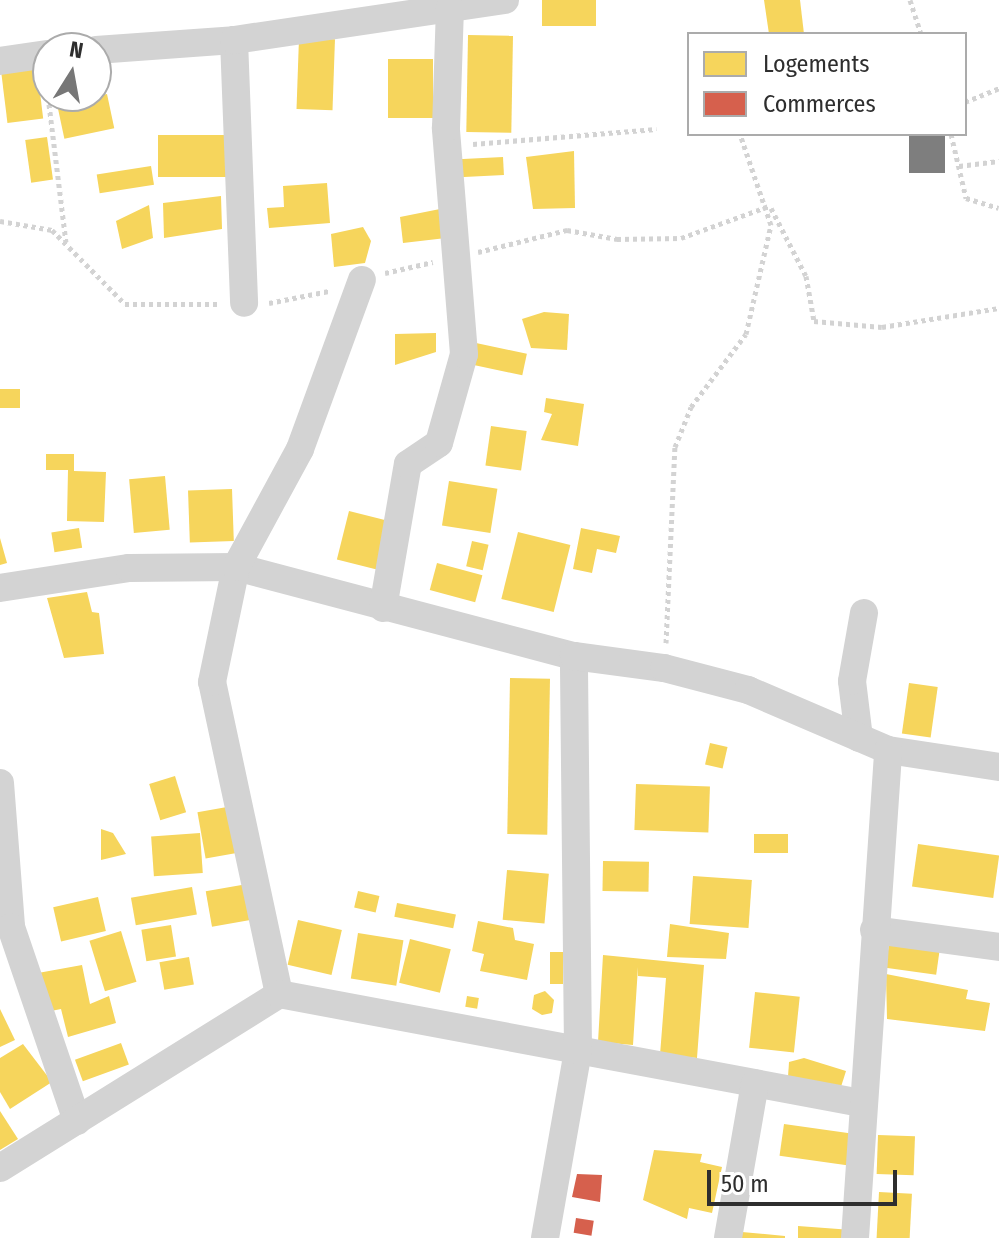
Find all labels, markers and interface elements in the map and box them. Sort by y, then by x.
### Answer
north arrow [32,32,112,112]
legend [687,32,967,136]
text: N [67,35,85,64]
text: Logements [763,50,870,78]
text: Commerces [763,90,876,118]
scale bar [711,1154,901,1204]
text: 50 m [721,1170,769,1198]

